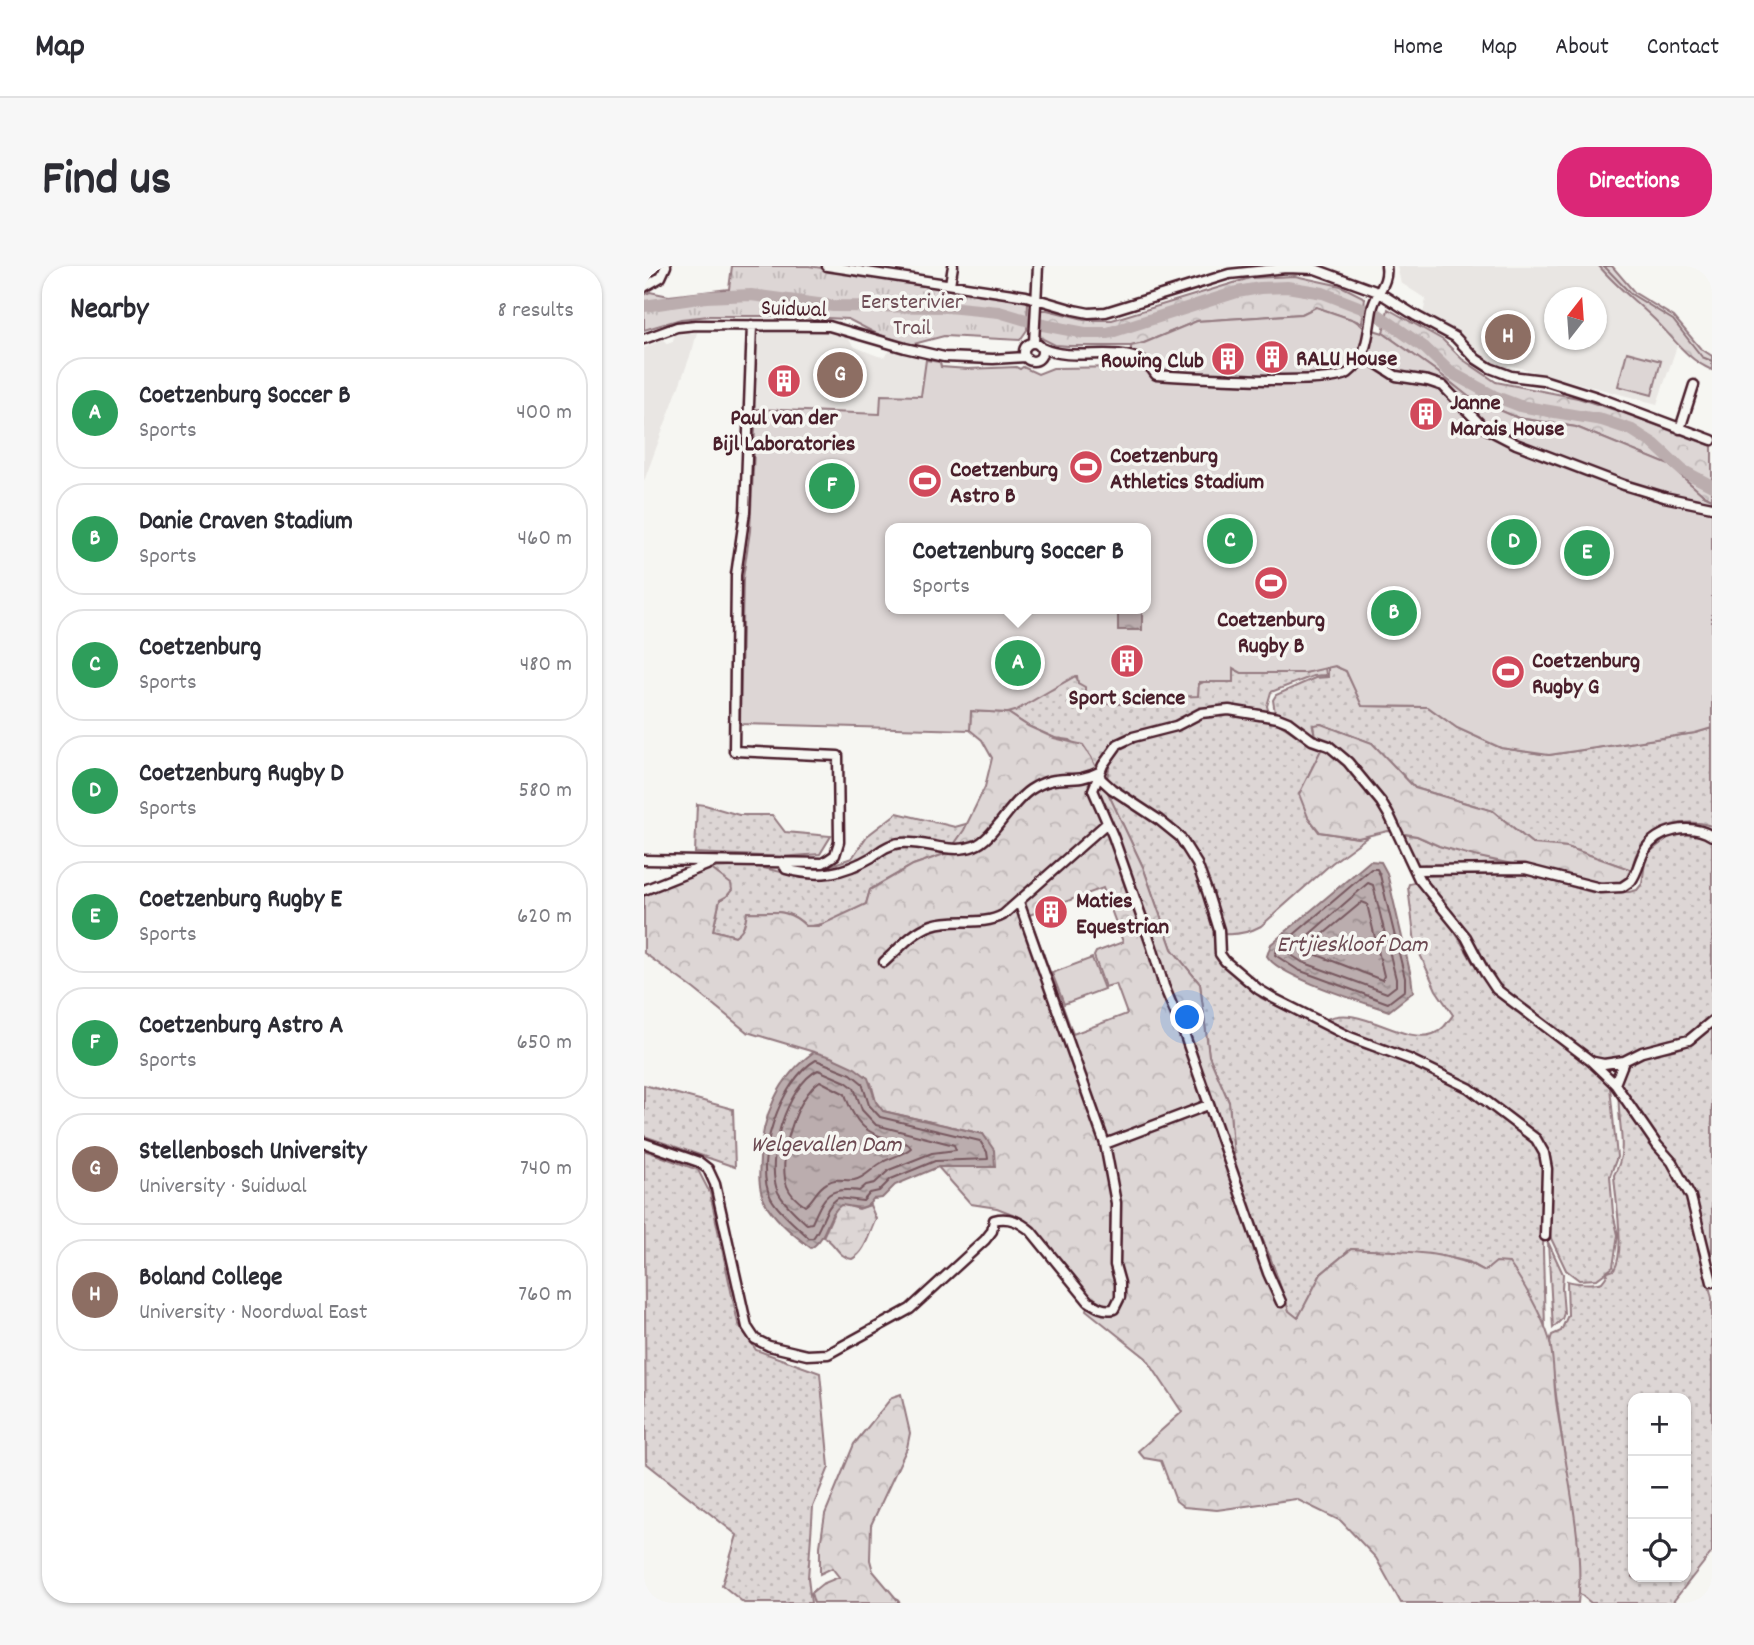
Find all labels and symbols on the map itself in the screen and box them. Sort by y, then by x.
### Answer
park label: Eersterivier Trail [861,287,964,346]
north arrow [1544,287,1607,350]
street label: Suidwal [760,293,828,328]
pin: H [1485,311,1531,363]
building icon: RALU House [1253,338,1291,376]
building icon: Rowing Club [1209,340,1247,378]
place label: RALU House [1296,344,1397,377]
place label: Rowing Club [1101,346,1204,379]
pin: G [817,349,863,401]
building icon: Paul van der Bijl Laboratories [765,362,803,400]
place label: Janne Marais House [1450,388,1564,447]
building icon: Janne Marais House [1407,395,1445,433]
place label: Paul van der Bijl Laboratories [713,403,856,462]
place label: Coetzenburg Athletics Stadium [1110,441,1264,500]
sports icon: Coetzenburg Athletics Stadium [1067,448,1105,486]
place label: Coetzenburg Astro B [950,455,1058,514]
pin: F [809,460,855,512]
sports icon: Coetzenburg Astro B [906,462,944,500]
pin: C [1207,515,1253,567]
pin: D [1491,516,1537,568]
pin: E [1564,527,1610,579]
sports icon: Coetzenburg Rugby B [1252,564,1290,602]
pin: B [1371,587,1417,639]
place label: Coetzenburg Rugby B [1217,605,1325,664]
pin: A [995,637,1041,689]
building icon: Sport Science [1108,642,1146,680]
place label: Coetzenburg Rugby G [1532,646,1640,705]
sports icon: Coetzenburg Rugby G [1489,653,1527,691]
place label: Sport Science [1069,683,1185,716]
place label: Maties Equestrian [1076,886,1169,945]
building icon: Maties Equestrian [1032,893,1070,931]
water label: Ertjieskloof Dam [1277,929,1428,963]
your location [1170,1000,1204,1034]
water label: Welgevallen Dam [750,1129,902,1163]

